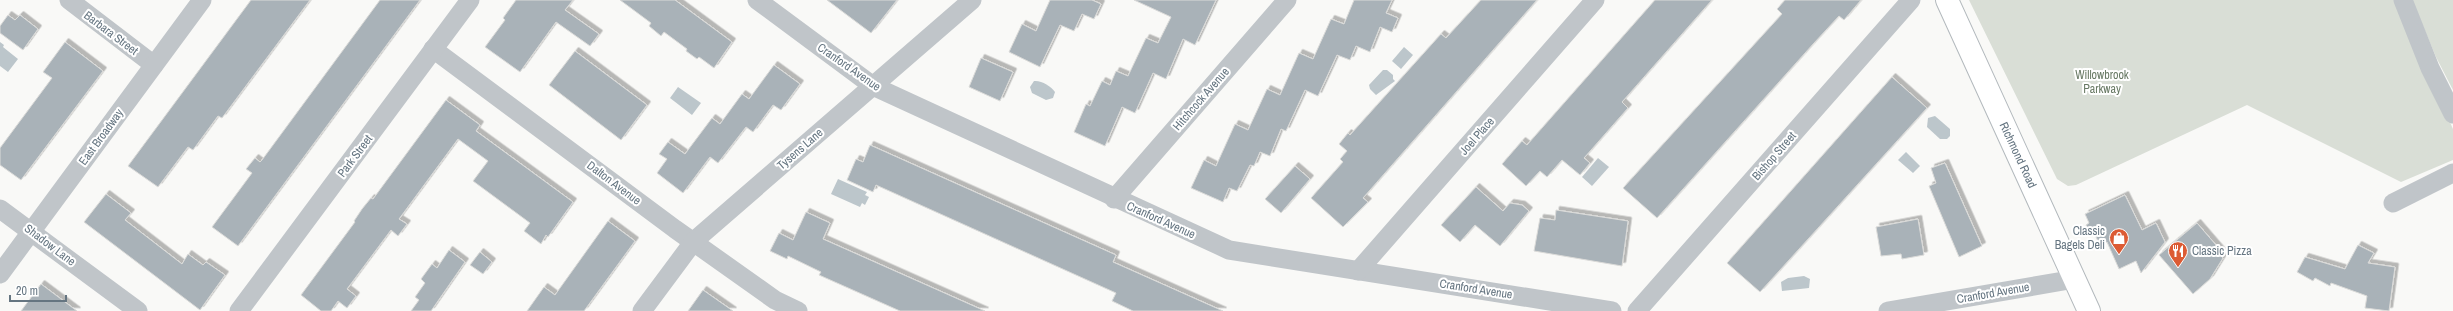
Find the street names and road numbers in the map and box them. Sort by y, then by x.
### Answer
street label: Barbara Street [81,7,142,59]
street label: Cranford Avenue [814,39,884,95]
street label: Hitchcock Avenue [1169,64,1233,134]
street label: East Broadway [75,105,127,168]
street label: Joel Place [1456,114,1498,158]
street label: Richmond Road [1996,119,2040,191]
street label: Tysens Lane [774,125,826,173]
street label: Bishop Street [1748,128,1800,184]
street label: Park Street [334,131,376,180]
street label: Dalton Avenue [584,157,644,209]
street label: Cranford Avenue [1124,198,1198,242]
street label: Shadow Lane [21,221,79,269]
street label: Cranford Avenue [1438,275,1514,303]
street label: Cranford Avenue [1955,279,2031,307]

